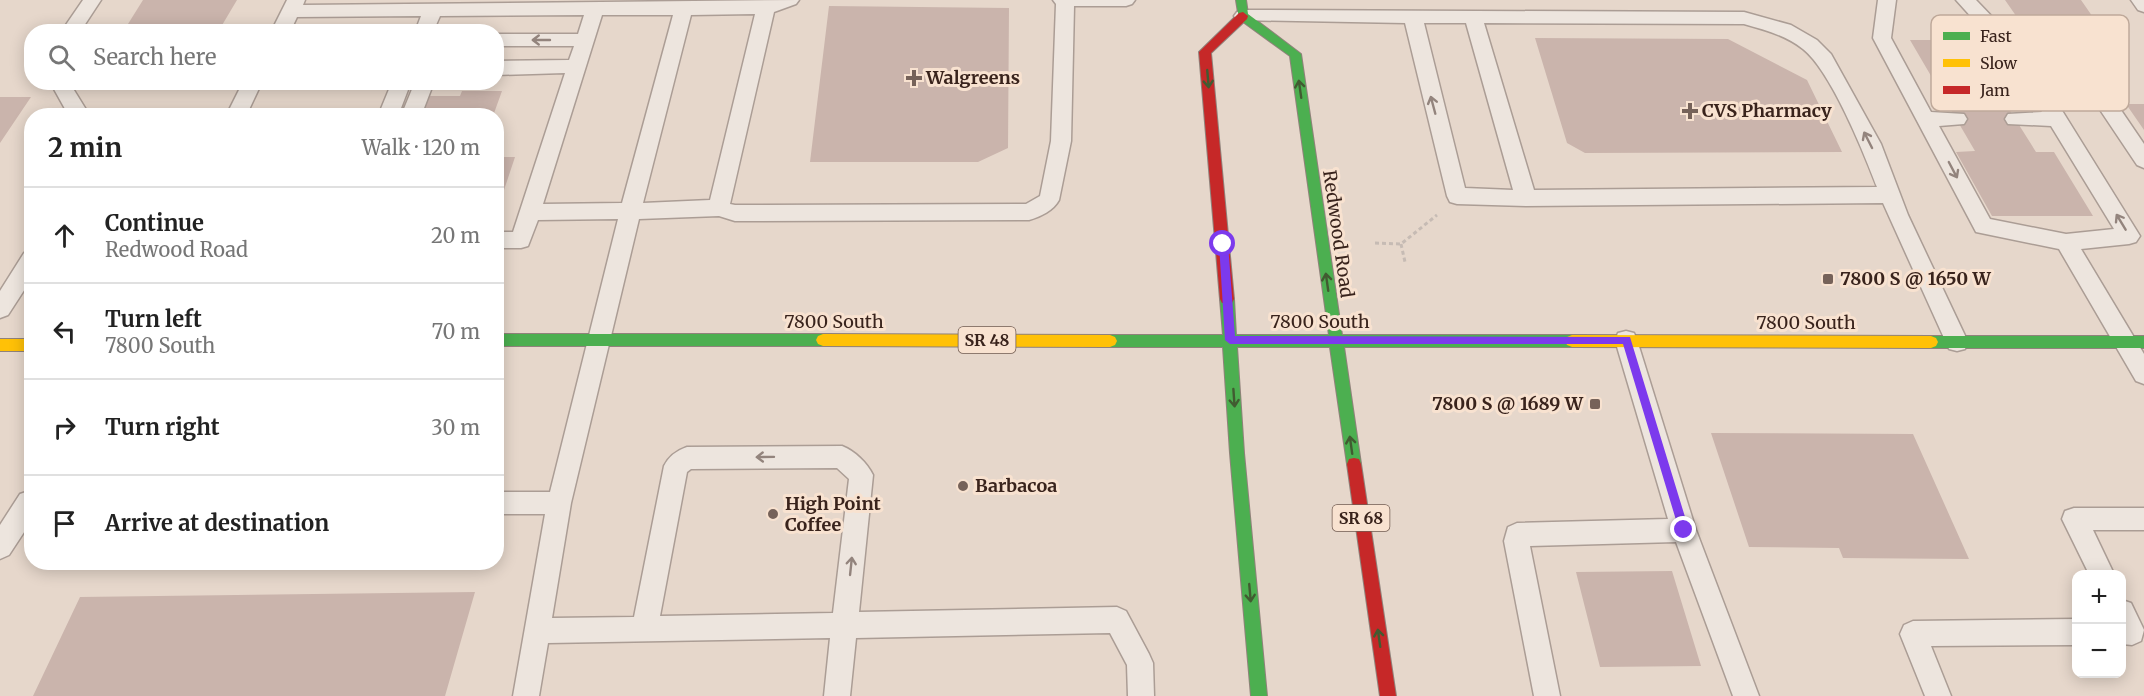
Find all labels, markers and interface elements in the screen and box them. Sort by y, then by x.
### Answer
legend [1931,15,2129,111]
search box [24,24,504,90]
text: Fast [1980,26,2013,46]
one-way arrow [531,34,551,46]
icon: search [45,41,78,74]
text: Search here [93,43,216,71]
text: Slow [1980,53,2018,73]
place label: Walgreens [925,66,1020,89]
one-way arrow [1203,69,1214,89]
marker: Walgreens [907,71,921,85]
one-way arrow [1294,80,1305,99]
text: Jam [1979,80,2010,100]
one-way arrow [1427,95,1439,114]
place label: CVS Pharmacy [1702,99,1832,122]
marker: CVS Pharmacy [1683,104,1697,118]
text: 2 min [48,131,122,164]
one-way arrow [1862,132,1873,150]
text: Walk · 120 m [362,135,480,160]
one-way arrow [1948,161,1959,179]
street label: Redwood Road [1318,169,1359,299]
text: Continue [105,209,204,237]
one-way arrow [2114,214,2126,231]
icon: ahead [48,219,81,252]
text: 20 m [431,223,480,248]
route start [1209,230,1235,256]
text: Redwood Road [105,237,248,262]
place label: 7800 S @ 1650 W [1840,267,1991,290]
marker: 7800 S @ 1650 W [1821,272,1835,286]
one-way arrow [1321,273,1332,293]
text: Turn left [105,305,202,333]
street label: 7800 South [784,310,884,333]
street label: 7800 South [1270,310,1370,333]
street label: 7800 South [1756,311,1856,334]
icon: left [48,315,81,348]
text: 70 m [432,319,480,344]
road number: SR 48 [958,327,1016,353]
text: 7800 South [105,333,215,358]
one-way arrow [1228,388,1239,408]
place label: 7800 S @ 1689 W [1432,392,1584,415]
marker: 7800 S @ 1689 W [1588,397,1602,411]
icon: right [48,411,81,444]
text: Turn right [105,413,219,441]
text: 30 m [431,415,480,440]
one-way arrow [1345,436,1356,456]
one-way arrow [755,452,775,463]
place label: Barbacoa [975,474,1057,497]
marker: Barbacoa [956,479,970,493]
place label: High Point Coffee [785,492,881,536]
road number: SR 68 [1332,505,1390,531]
icon: arrive [48,507,81,540]
marker: High Point Coffee [766,507,780,521]
text: Arrive at destination [105,509,329,537]
route end [1670,516,1696,542]
one-way arrow [846,556,857,576]
map controls [2072,570,2126,678]
button: + [2072,570,2126,624]
one-way arrow [1245,582,1256,602]
button: − [2072,624,2126,678]
one-way arrow [1374,629,1385,649]

